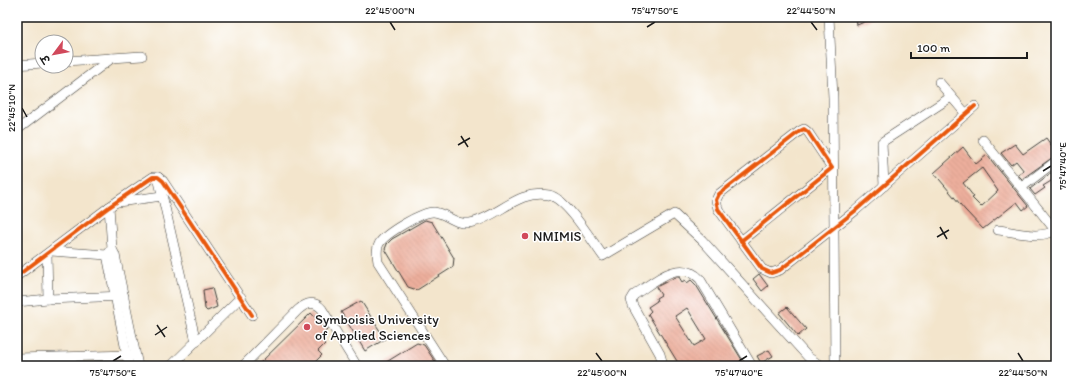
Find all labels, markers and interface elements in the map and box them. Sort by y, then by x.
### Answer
text: 22°45'00"N [365,4,415,17]
text: 75°47'50"E [632,4,679,17]
text: 22°44'50"N [786,4,836,17]
north arrow [34,34,74,74]
scale bar [911,34,1027,60]
text: 100 m [917,41,950,55]
text: उ [38,51,54,66]
text: 22°45'10"N [5,84,18,132]
text: 75°47'40"E [1056,142,1069,190]
place label: NMIMIS [533,228,582,245]
marker: NMIMIS [520,231,530,241]
place label: Symboisis University of Applied Sciences [315,311,439,344]
marker: Symboisis University of Applied Sciences [302,322,312,332]
text: 75°47'50"E [90,366,137,379]
text: 22°45'00"N [577,366,627,379]
text: 75°47'40"E [715,366,763,379]
text: 22°44'50"N [998,366,1048,379]

